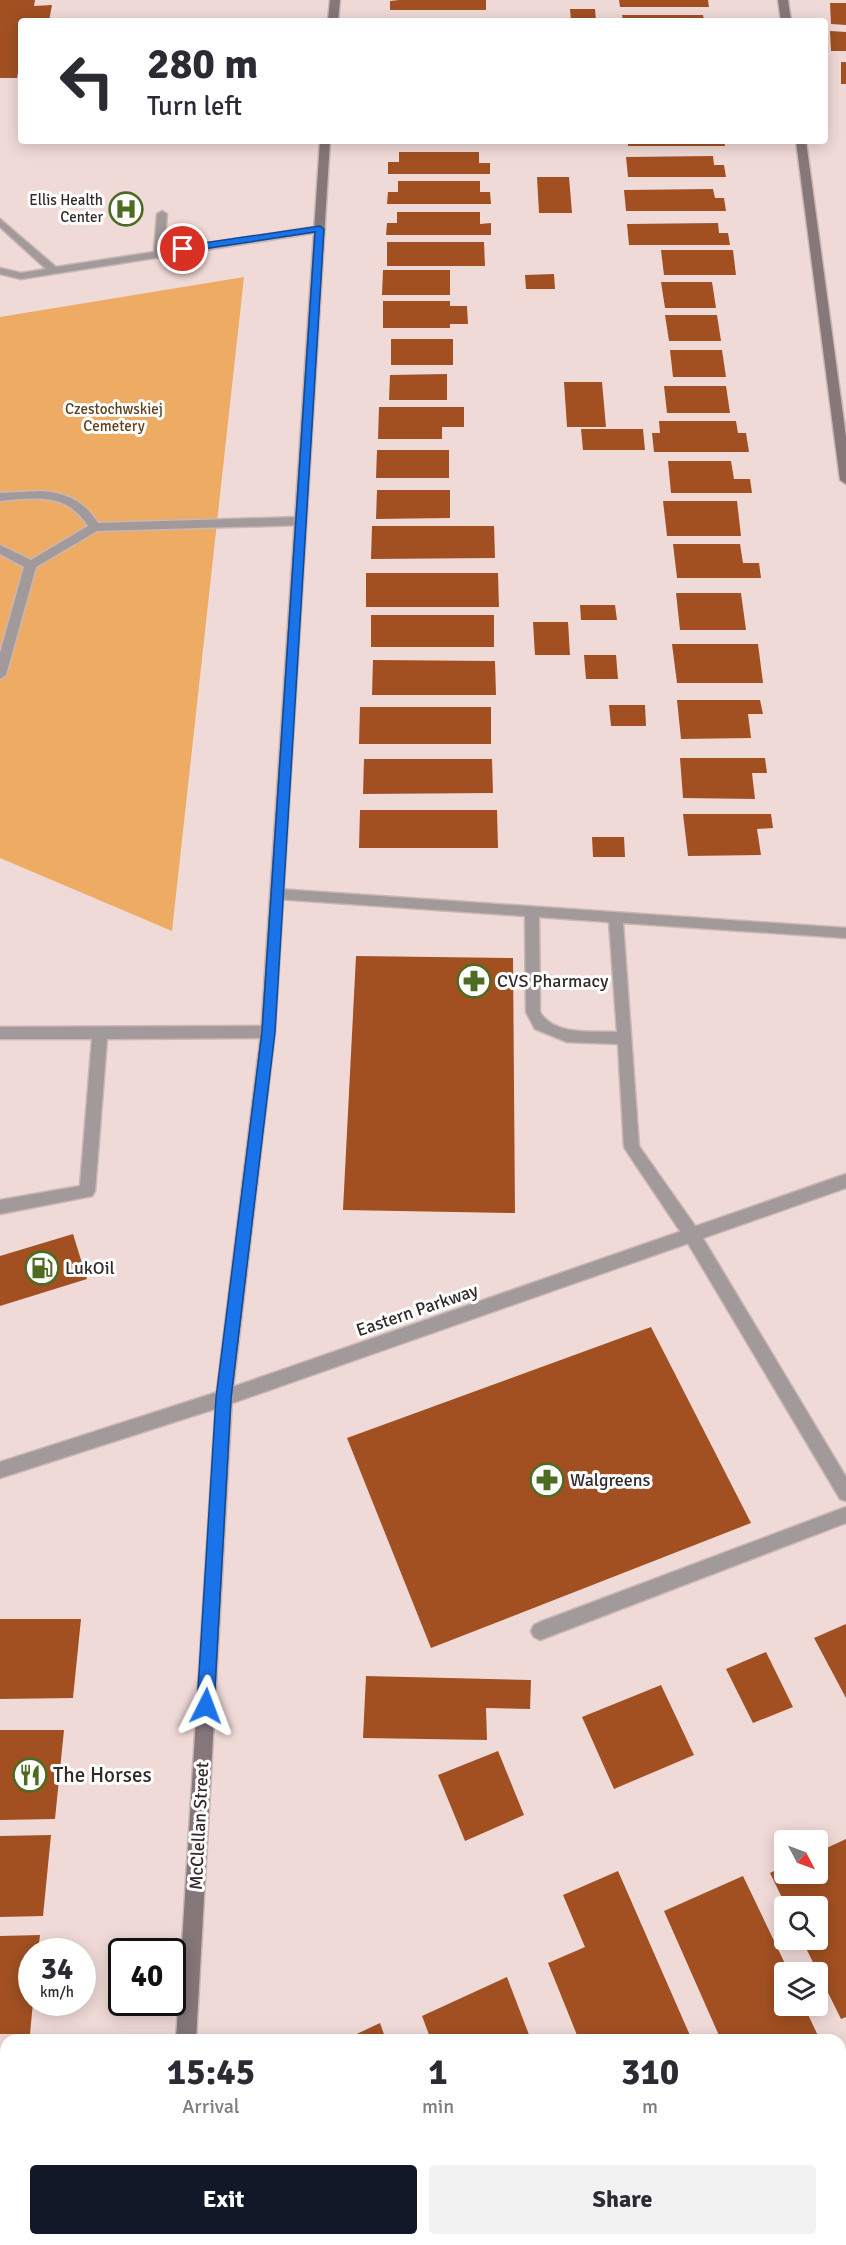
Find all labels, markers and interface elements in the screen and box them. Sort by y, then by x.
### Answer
text: 280 m [147,39,258,90]
icon: left [48,42,126,120]
text: Turn left [147,90,242,123]
place label: Ellis Health Center [29,191,103,226]
hospital icon: Ellis Health Center [108,191,144,227]
pin [157,223,208,274]
icon: arrive [166,232,199,265]
park label: Czestochwskiej Cemetery [65,400,163,435]
pharmacy icon: CVS Pharmacy [456,963,492,999]
place label: CVS Pharmacy [497,970,609,992]
fuel station icon: LukOil [24,1250,60,1286]
place label: LukOil [65,1257,115,1279]
street label: Eastern Parkway [353,1279,481,1341]
pharmacy icon: Walgreens [529,1462,565,1498]
place label: Walgreens [570,1469,651,1491]
position arrow [174,1674,238,1738]
restaurant icon: The Horses [12,1757,48,1793]
street label: McClellan Street [185,1761,213,1891]
place label: The Horses [53,1762,152,1788]
north arrow [774,1830,828,1884]
map controls [774,1830,828,2016]
button: search [774,1896,828,1950]
speed limit sign: 40 [108,1938,186,2016]
text: 34 [41,1951,73,1988]
button: layers [774,1962,828,2016]
text: km/h [40,1983,74,2001]
text: 15:45 [167,2050,255,2095]
text: 1 [428,2050,448,2095]
text: 310 [621,2050,679,2095]
text: Arrival [182,2094,240,2119]
text: min [422,2094,454,2119]
text: m [642,2094,658,2119]
button: Exit [30,2165,417,2234]
button: Share [429,2165,816,2234]

